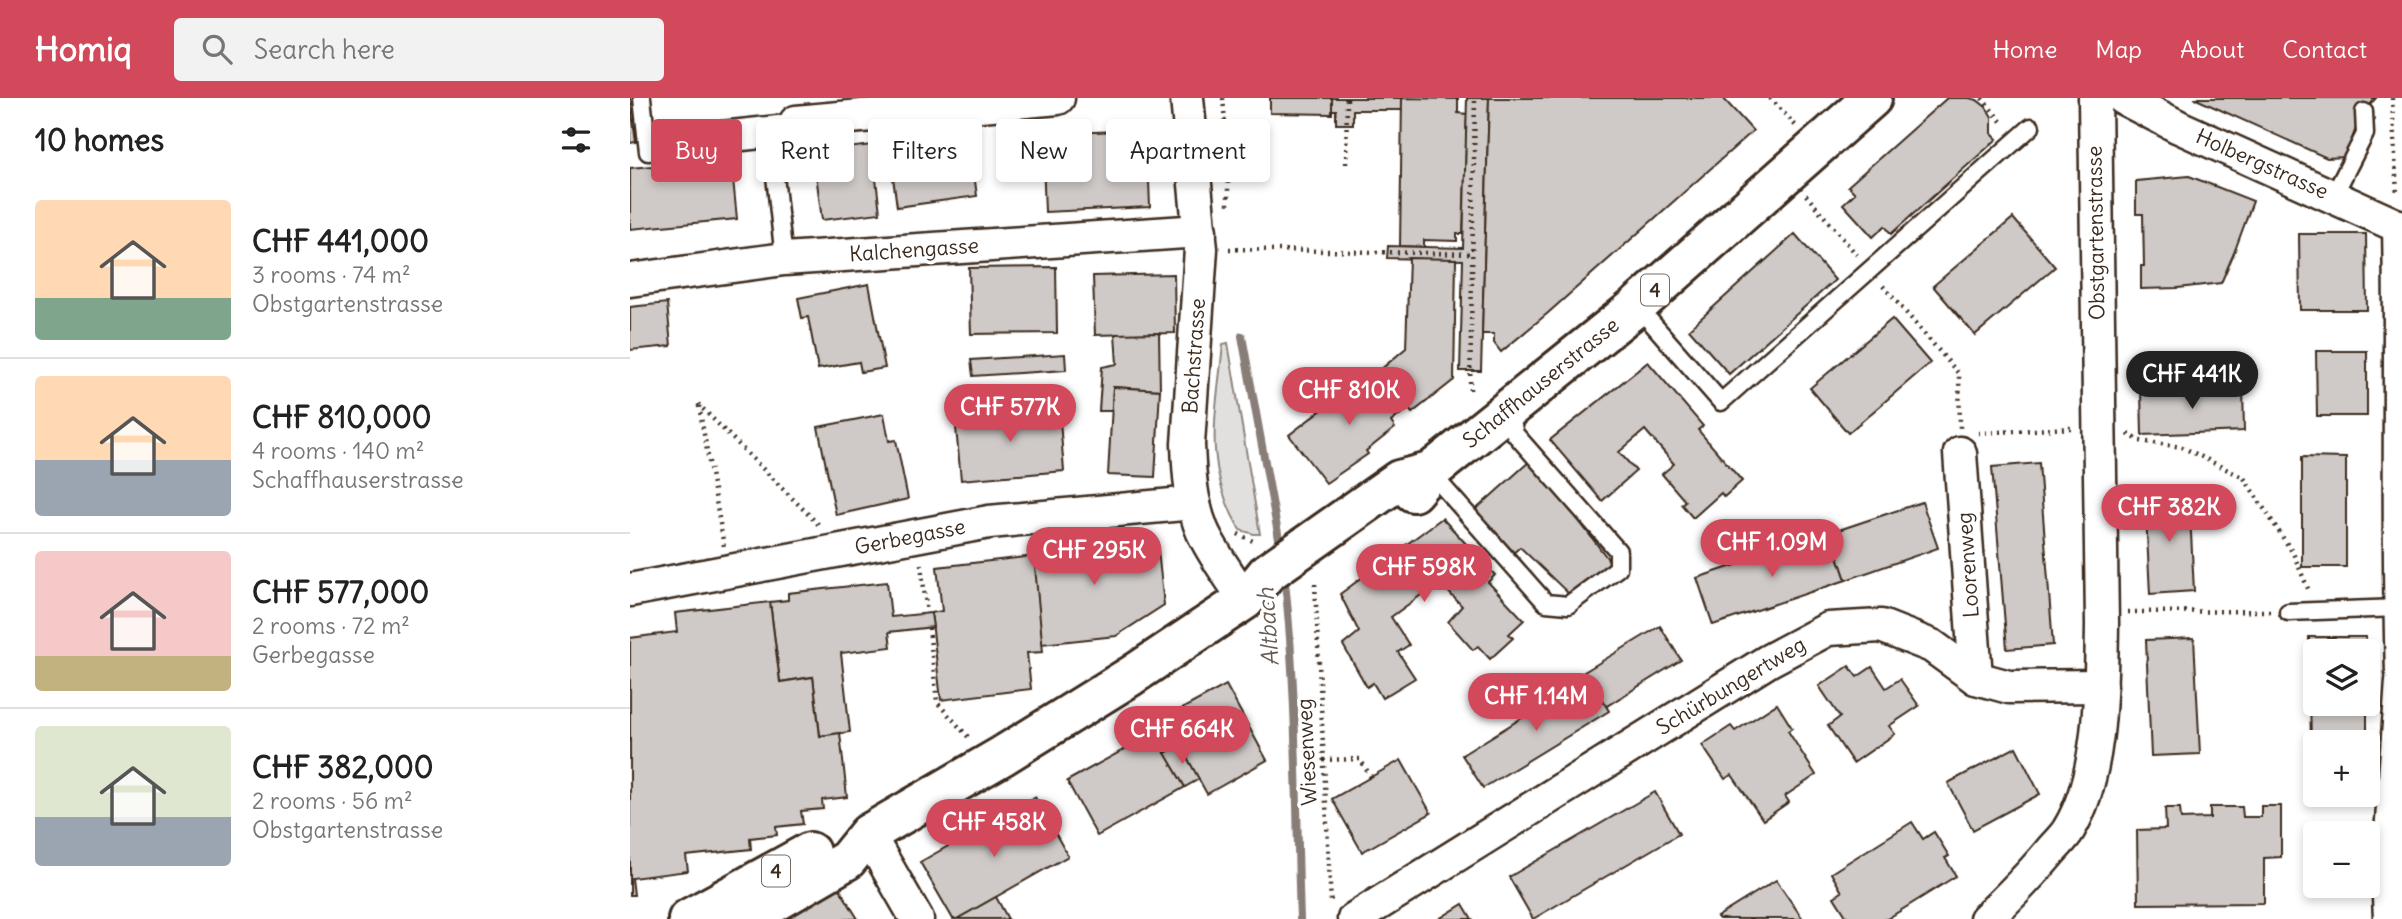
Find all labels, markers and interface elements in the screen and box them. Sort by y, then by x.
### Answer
search box [174,18,664,81]
text: Homiq [35,28,132,70]
icon: search [198,30,236,68]
text: Search here [254,33,395,66]
text: Home [1993,34,2057,64]
text: Map [2095,34,2142,64]
text: About [2180,34,2244,64]
text: Contact [2282,34,2367,64]
chip: Buy [651,119,742,182]
chip: Rent [756,119,854,182]
chip: Filters [868,119,982,182]
chip: New [996,119,1092,182]
chip: Apartment [1106,119,1270,182]
text: 10 homes [35,121,164,159]
icon: filters [557,121,595,159]
street label: Holbergstrasse [2192,122,2333,205]
street label: Obstgartenstrasse [2080,146,2111,320]
text: CHF 441,000 [252,222,429,260]
icon: home [91,228,175,312]
street label: Kalchengasse [848,232,980,268]
text: 3 rooms · 74 m² [252,260,411,289]
road number: 4 [1641,274,1669,306]
text: Obstgartenstrasse [252,289,443,318]
street label: Bachstrasse [1176,297,1211,415]
street label: Schaffhauserstrasse [1457,311,1624,454]
pin: CHF 441K [2120,352,2264,411]
text: CHF 441K [2142,359,2242,388]
pin: CHF 810K [1277,368,1421,427]
text: CHF 810K [1298,375,1400,404]
pin: CHF 577K [938,384,1082,444]
text: CHF 577K [960,392,1060,421]
text: CHF 810,000 [252,398,432,436]
icon: home [91,404,175,488]
text: 4 rooms · 140 m² [252,436,424,465]
text: Schaffhauserstrasse [252,465,464,494]
pin: CHF 382K [2097,484,2241,544]
text: CHF 382K [2117,492,2221,521]
street label: Loorenweg [1950,511,1985,619]
street label: Gerbegasse [852,513,968,560]
pin: CHF 1.09M [1692,519,1852,579]
text: CHF 1.09M [1717,527,1827,556]
pin: CHF 295K [1022,528,1166,587]
text: CHF 295K [1042,535,1146,564]
pin: CHF 598K [1352,545,1496,604]
text: CHF 598K [1372,552,1476,581]
text: CHF 577,000 [252,573,429,611]
icon: home [91,579,175,663]
water label: Altbach [1250,586,1285,667]
text: 2 rooms · 72 m² [252,611,410,640]
street label: Schürbungertweg [1651,630,1810,741]
map controls [2303,639,2380,898]
button: layers [2303,639,2380,716]
text: Gerbegasse [252,640,375,669]
pin: CHF 1.14M [1456,674,1616,733]
text: CHF 1.14M [1484,681,1588,710]
street label: Wiesenweg [1290,698,1323,806]
pin: CHF 664K [1110,706,1254,766]
text: CHF 664K [1130,714,1234,743]
button: + [2303,730,2380,807]
text: CHF 382,000 [252,748,433,786]
icon: home [91,754,175,838]
text: 2 rooms · 56 m² [252,786,413,815]
pin: CHF 458K [922,800,1066,859]
text: CHF 458K [942,807,1046,836]
text: Obstgartenstrasse [252,815,443,844]
button: − [2303,821,2380,898]
road number: 4 [762,856,790,886]

